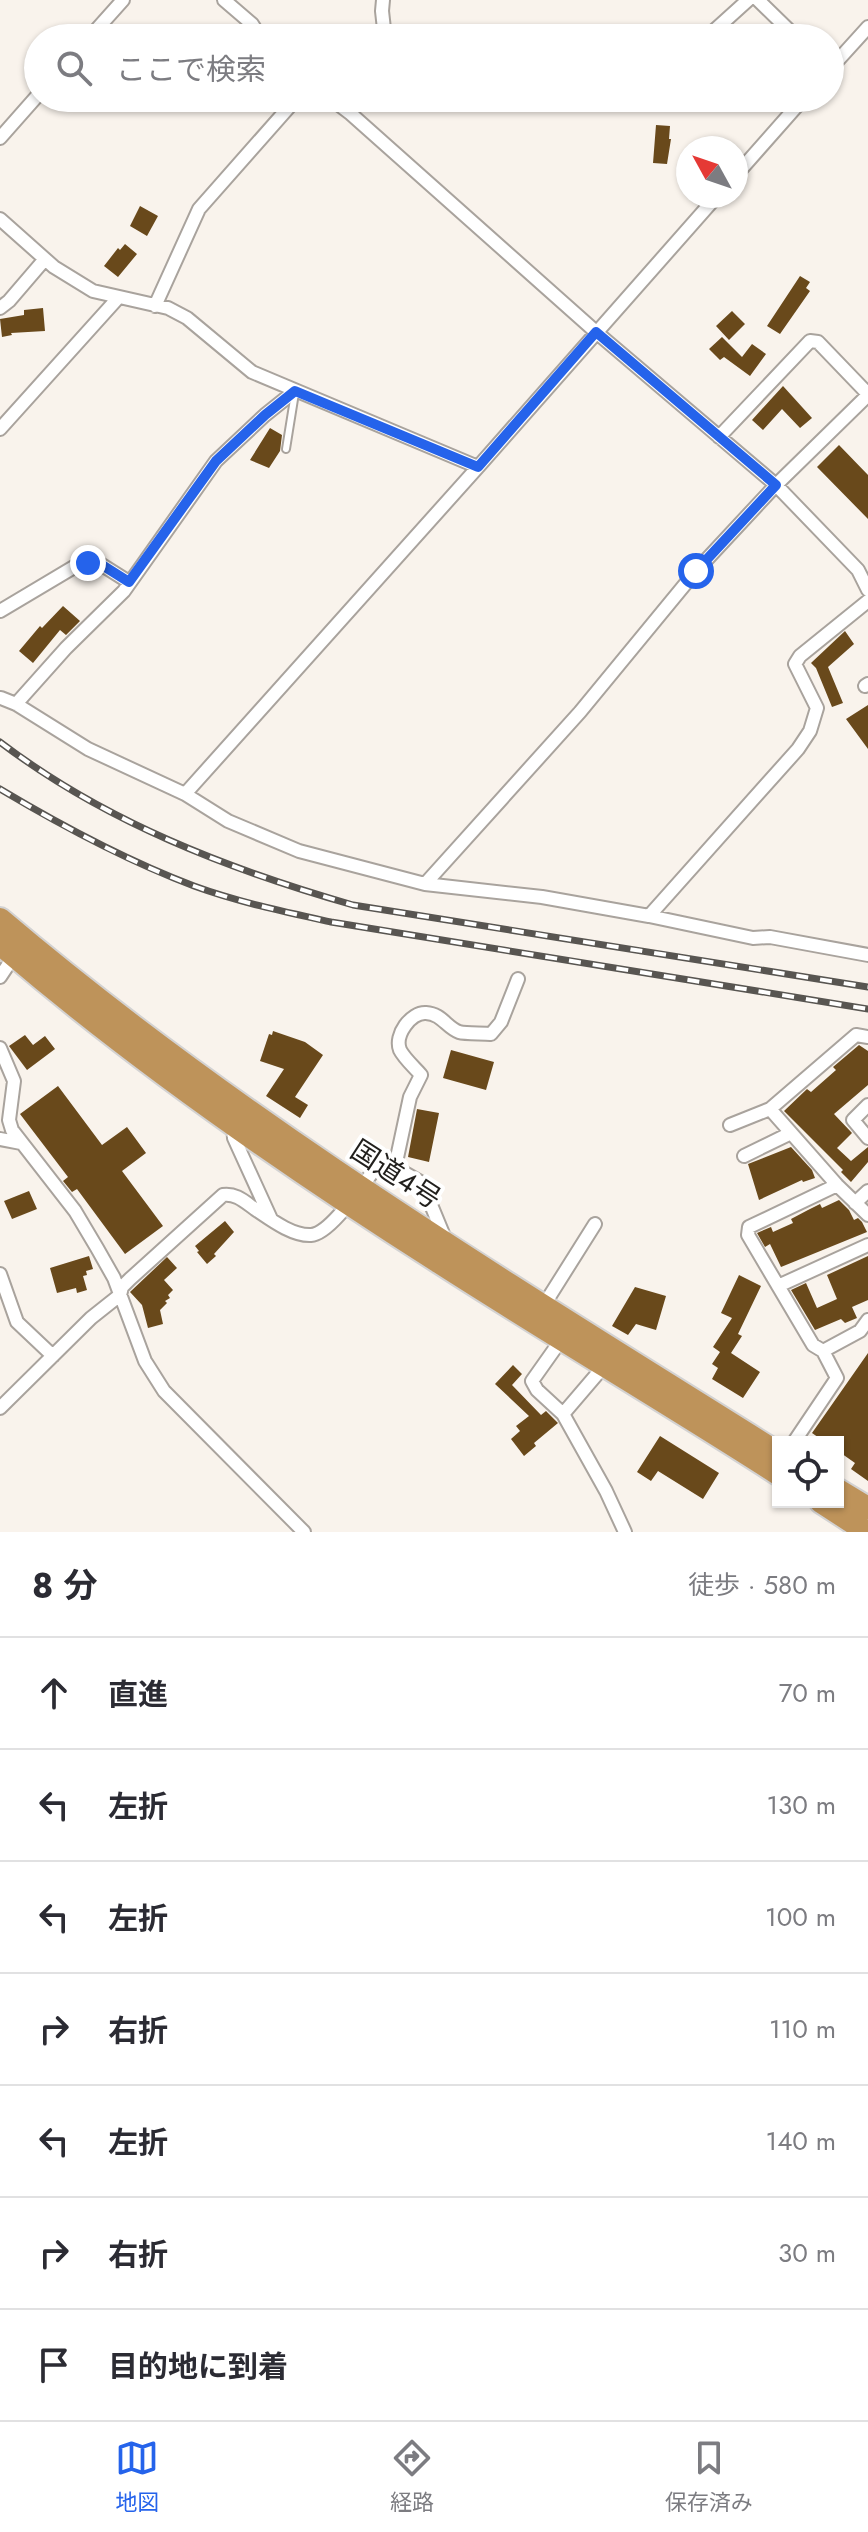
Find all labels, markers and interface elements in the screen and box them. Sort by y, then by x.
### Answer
search box [24,24,844,112]
icon: search [52,46,96,90]
text: ここで検索 [116,48,266,91]
north arrow [676,136,748,208]
route end [70,545,106,581]
route start [678,553,714,589]
street label: 国道4号 [342,1130,449,1219]
map controls [772,1436,844,1508]
button: locate [772,1436,844,1508]
text: 8 分 [32,1561,98,1610]
text: 徒歩 · 580 m [688,1566,836,1604]
icon: ahead [32,1671,76,1715]
text: 直進 [108,1673,168,1716]
text: 70 m [779,1674,836,1712]
icon: left [32,1783,76,1827]
text: 左折 [108,1785,168,1828]
text: 130 m [766,1786,836,1824]
icon: left [32,1895,76,1939]
text: 左折 [108,1897,168,1940]
text: 100 m [765,1898,836,1936]
icon: right [32,2007,76,2051]
text: 右折 [108,2009,168,2052]
text: 110 m [769,2010,836,2048]
icon: left [32,2119,76,2163]
text: 左折 [108,2121,168,2164]
text: 140 m [765,2122,836,2160]
icon: right [32,2231,76,2275]
text: 右折 [108,2233,168,2276]
text: 30 m [778,2234,836,2272]
icon: arrive [32,2343,76,2387]
text: 目的地に到着 [108,2345,288,2388]
tab: 地図 [115,2436,159,2518]
tab: 経路 [390,2436,434,2518]
tab: 保存済み [665,2436,753,2518]

